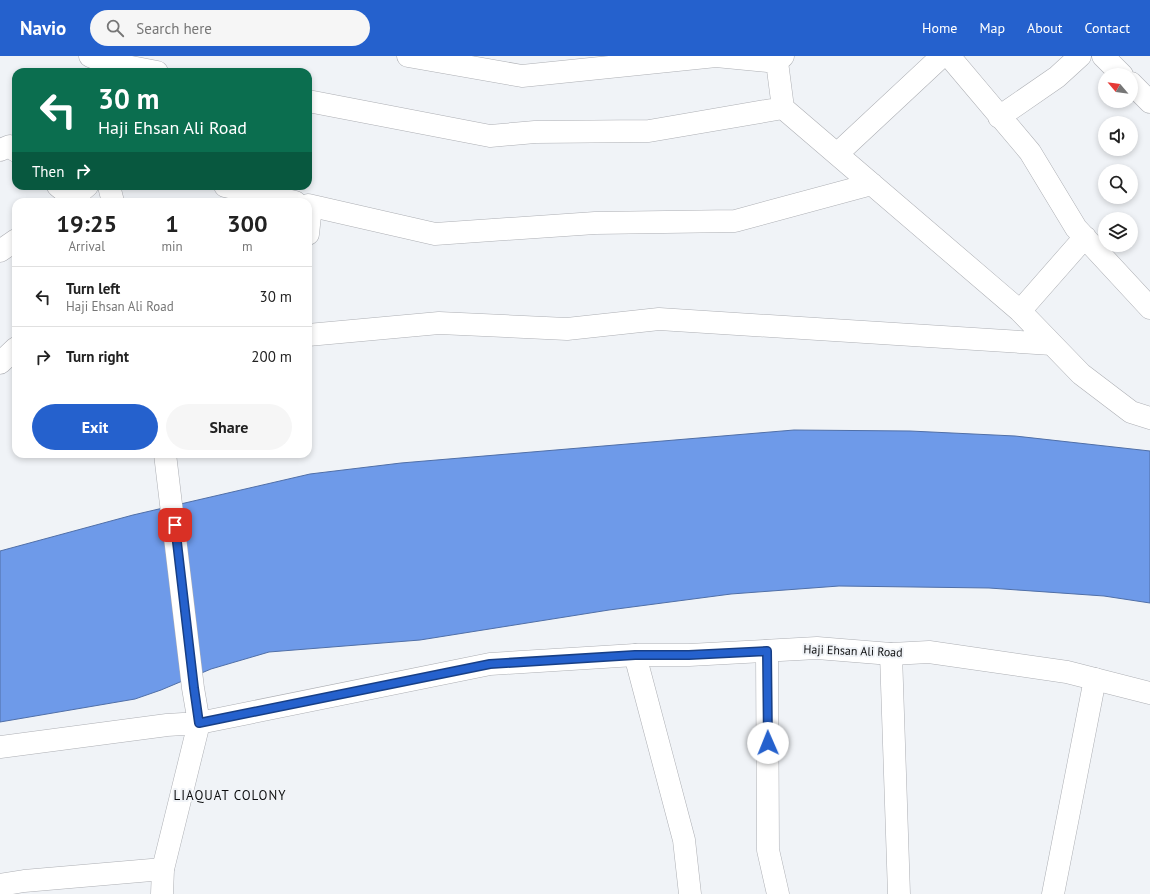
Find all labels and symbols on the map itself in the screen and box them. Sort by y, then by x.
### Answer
north arrow [1098,68,1138,108]
pin [158,508,192,542]
street label: Haji Ehsan Ali Road [803,641,903,660]
position arrow [747,722,789,764]
district label: LIAQUAT COLONY [174,787,286,804]

